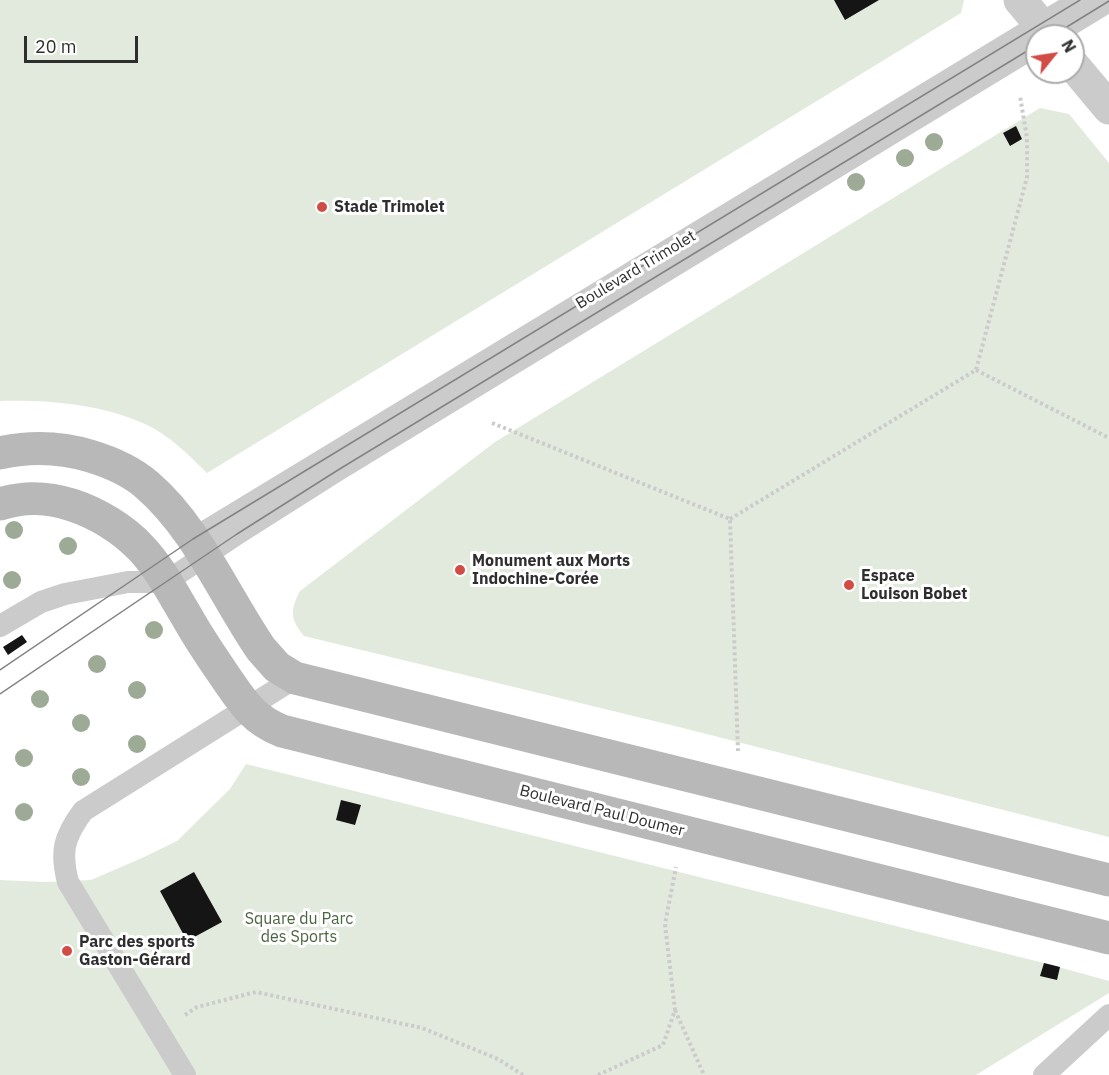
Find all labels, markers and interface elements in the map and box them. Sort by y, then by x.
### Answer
scale bar [27,24,141,62]
north arrow [1025,24,1085,84]
text: 20 m [35,35,77,58]
text: N [1057,36,1080,56]
place label: Stade Trimolet [334,197,445,217]
marker: Stade Trimolet [315,200,329,214]
street label: Boulevard Trimolet [573,227,699,313]
place label: Monument aux Morts Indochine-Corée [472,551,630,589]
marker: Monument aux Morts Indochine-Corée [453,563,467,577]
place label: Espace Louison Bobet [861,566,967,604]
marker: Espace Louison Bobet [842,578,856,592]
street label: Boulevard Paul Doumer [518,781,686,841]
park label: Square du Parc des Sports [245,909,353,947]
place label: Parc des sports Gaston-Gérard [79,932,195,970]
marker: Parc des sports Gaston-Gérard [60,944,74,958]

